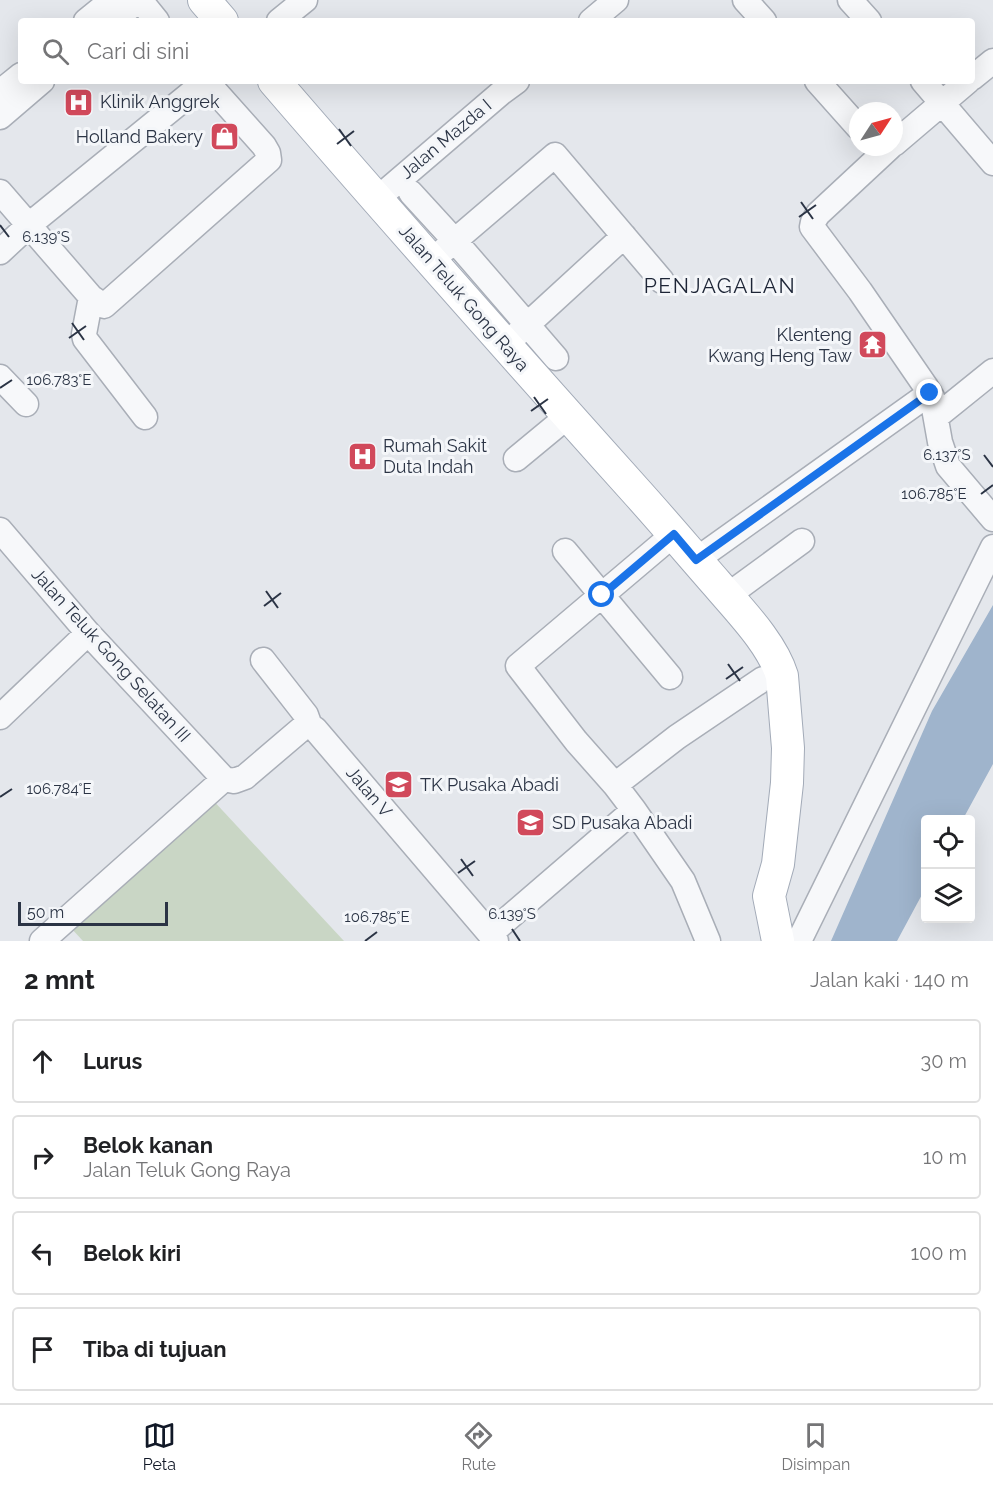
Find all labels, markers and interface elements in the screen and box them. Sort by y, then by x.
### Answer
search box [18,18,975,84]
icon: search [39,35,72,68]
text: Cari di sini [87,38,189,64]
hospital icon: Klinik Anggrek [63,86,95,118]
place label: Klinik Anggrek [100,91,220,112]
street label: Jalan Mazda I [396,94,495,183]
north arrow [849,102,903,156]
shop icon: Holland Bakery [208,121,240,153]
place label: Holland Bakery [76,126,203,147]
street label: Jalan Teluk Gong Raya [395,220,534,375]
text: 6.139°S [22,228,70,246]
district label: PENJAGALAN [644,273,796,298]
place label: Klenteng Kwang Heng Taw [708,324,852,366]
temple icon: Klenteng Kwang Heng Taw [857,329,889,361]
text: 106.783°E [27,371,91,389]
route end [916,379,942,405]
place label: Rumah Sakit Duta Indah [383,435,487,477]
hospital icon: Rumah Sakit Duta Indah [346,440,378,472]
text: 6.137°S [923,446,971,464]
text: 106.785°E [901,485,967,503]
street label: Jalan Teluk Gong Selatan III [28,563,195,746]
route start [588,581,614,607]
street label: Jalan V [342,762,397,821]
school or university icon: TK Pusaka Abadi [383,769,415,801]
place label: TK Pusaka Abadi [420,774,559,795]
text: 106.784°E [26,780,92,798]
school or university icon: SD Pusaka Abadi [515,807,547,839]
place label: SD Pusaka Abadi [552,812,692,833]
map controls [921,815,975,923]
button: locate [921,815,975,869]
button: layers [921,869,975,923]
scale bar [18,899,168,926]
text: 50 m [27,903,64,922]
text: 6.139°S [488,905,536,923]
text: 106.785°E [344,908,410,926]
text: 2 mnt [24,965,95,995]
text: Jalan kaki · 140 m [810,968,969,992]
icon: ahead [26,1045,59,1078]
text: Lurus [83,1048,142,1074]
text: 30 m [921,1049,967,1073]
text: Belok kanan [83,1132,213,1158]
icon: right [26,1141,59,1174]
text: 10 m [923,1145,967,1169]
text: Jalan Teluk Gong Raya [83,1158,291,1182]
icon: left [26,1237,59,1270]
text: Belok kiri [83,1240,181,1266]
text: 100 m [910,1241,967,1265]
icon: arrive [26,1333,59,1366]
text: Tiba di tujuan [83,1336,226,1362]
tab: Peta [143,1419,176,1474]
tab: Rute [461,1419,496,1474]
tab: Disimpan [781,1419,850,1474]

